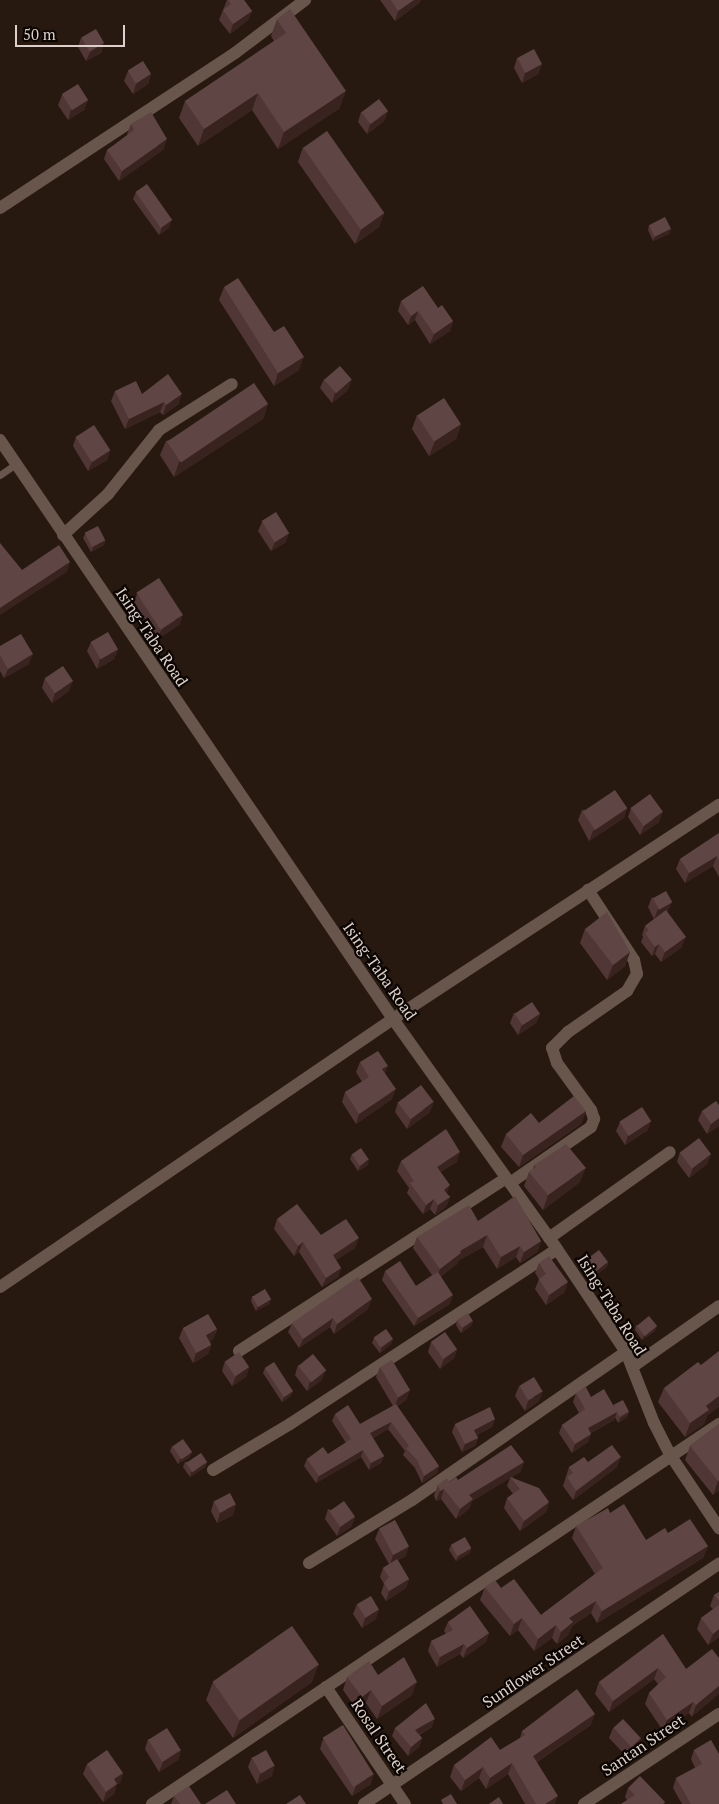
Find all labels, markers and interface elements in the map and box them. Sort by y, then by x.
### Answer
scale bar [18,15,128,47]
text: 50 m [23,24,56,44]
street label: Ising-Taba Road [112,584,192,690]
street label: Ising-Taba Road [339,918,421,1024]
street label: Ising-Taba Road [573,1251,651,1359]
street label: Sunflower Street [479,1630,587,1712]
street label: Rosal Street [347,1695,411,1777]
street label: Santan Street [598,1710,688,1780]

